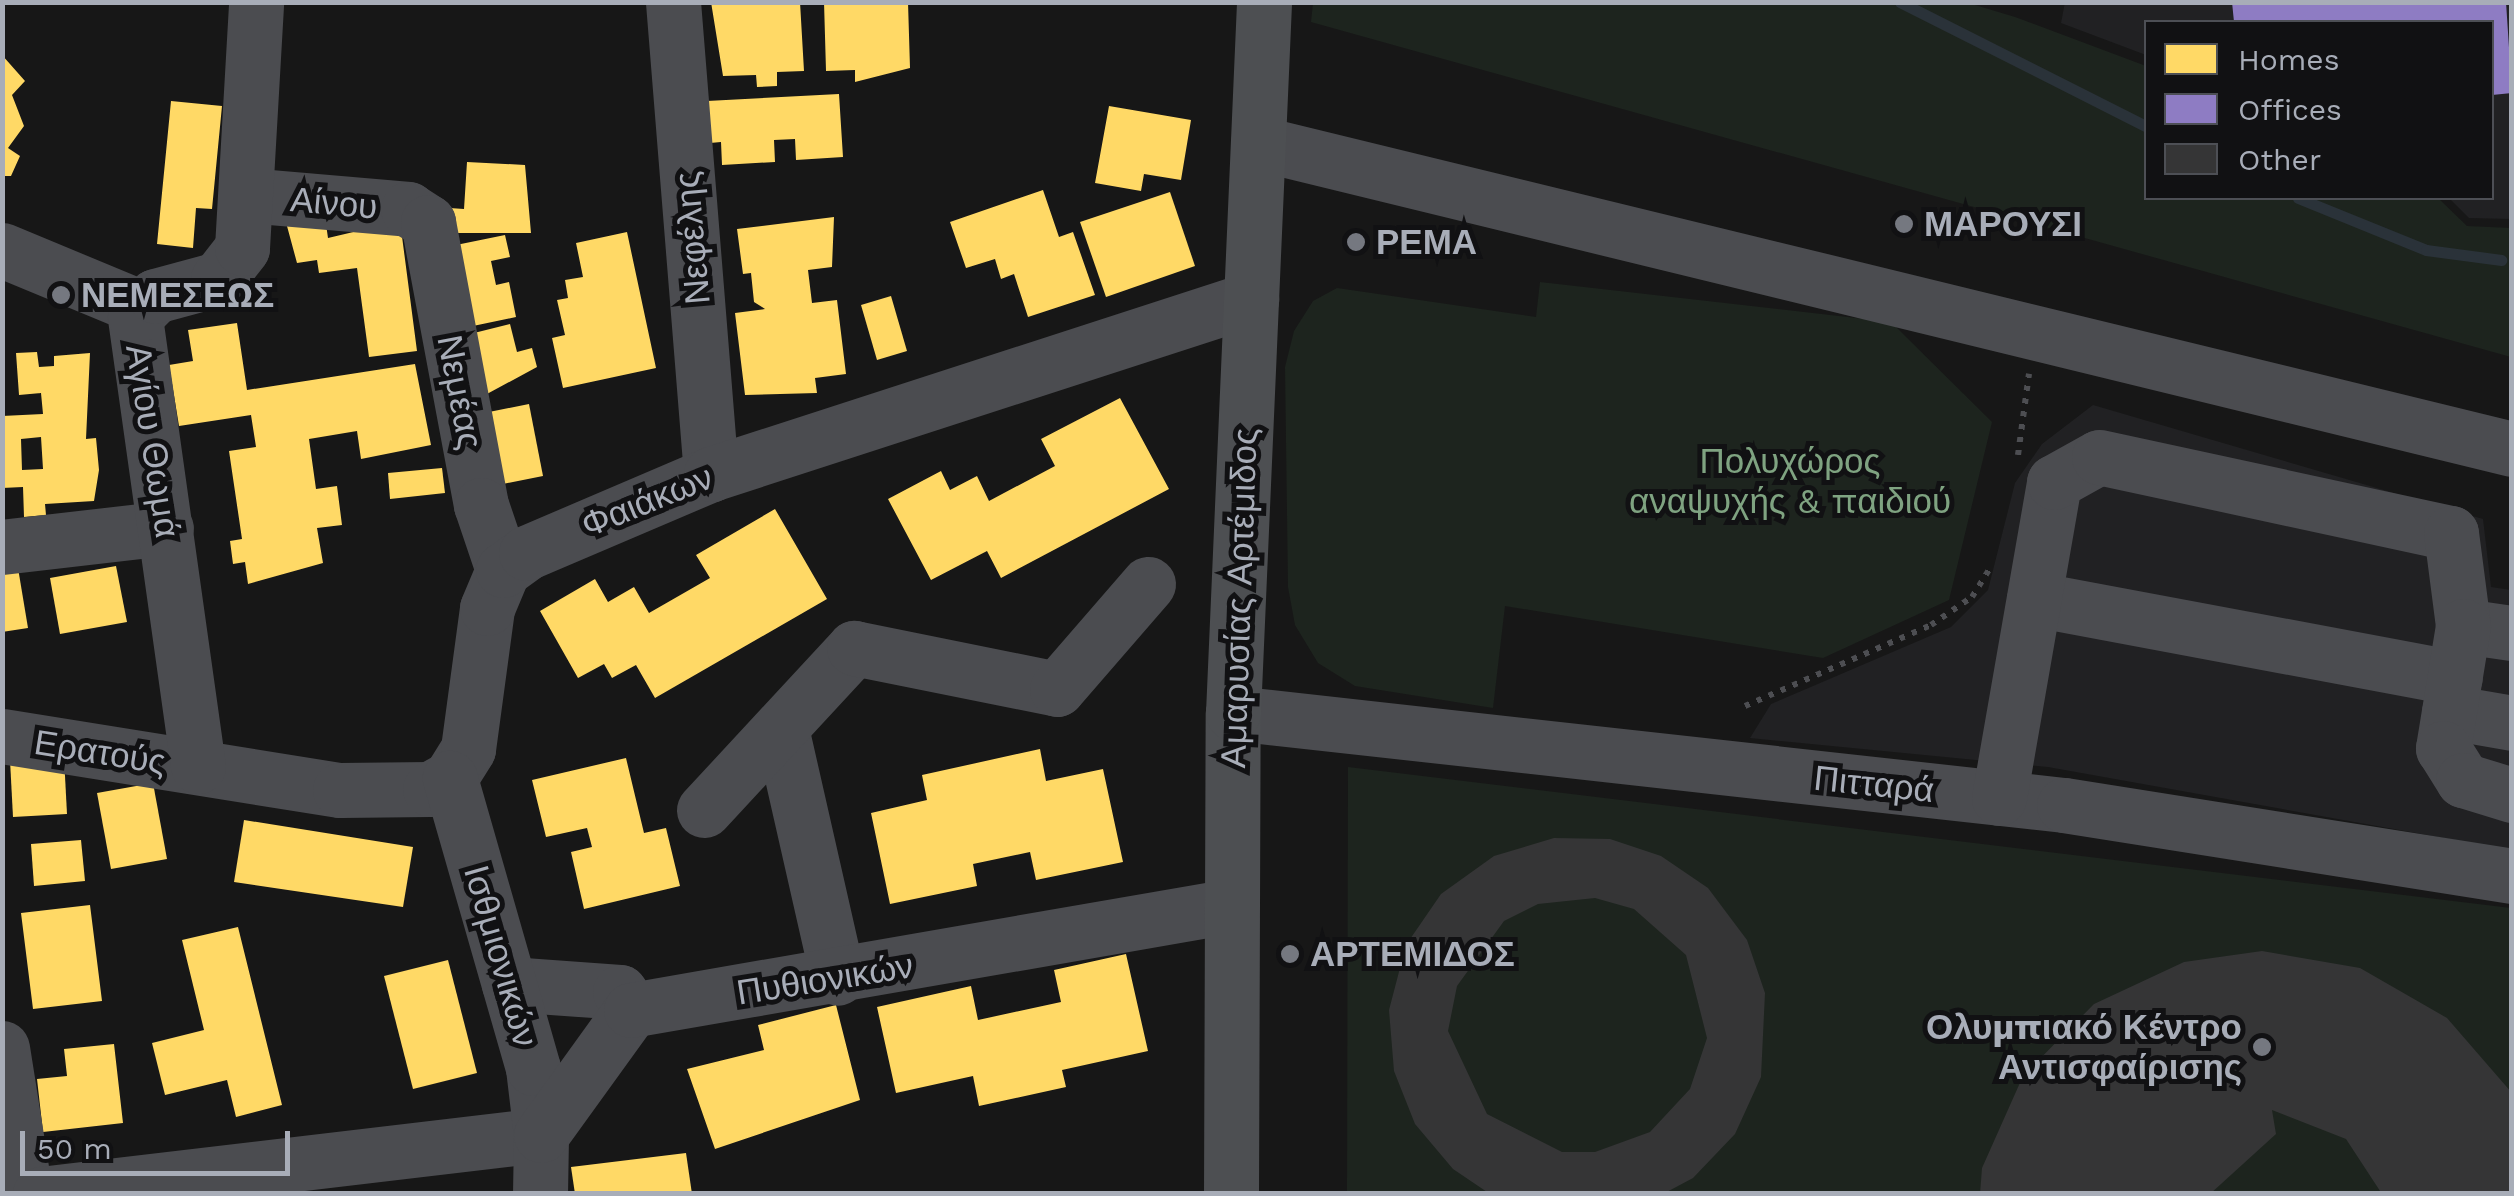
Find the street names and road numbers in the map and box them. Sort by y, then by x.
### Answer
street label: Νεφέλης [665,170,719,306]
street label: Αίνου [289,178,379,228]
street label: Νεμέας [428,331,492,453]
street label: Αγίου Θωμά [117,341,189,541]
street label: Αμαρυσίας Αρτέμιδος [1212,427,1266,769]
street label: Φαιάκων [575,456,719,546]
street label: Ερατούς [31,721,169,783]
street label: Πιτταρά [1812,757,1936,811]
street label: Ισθμιονικών [455,860,547,1052]
street label: Πυθιονικών [734,944,916,1014]

